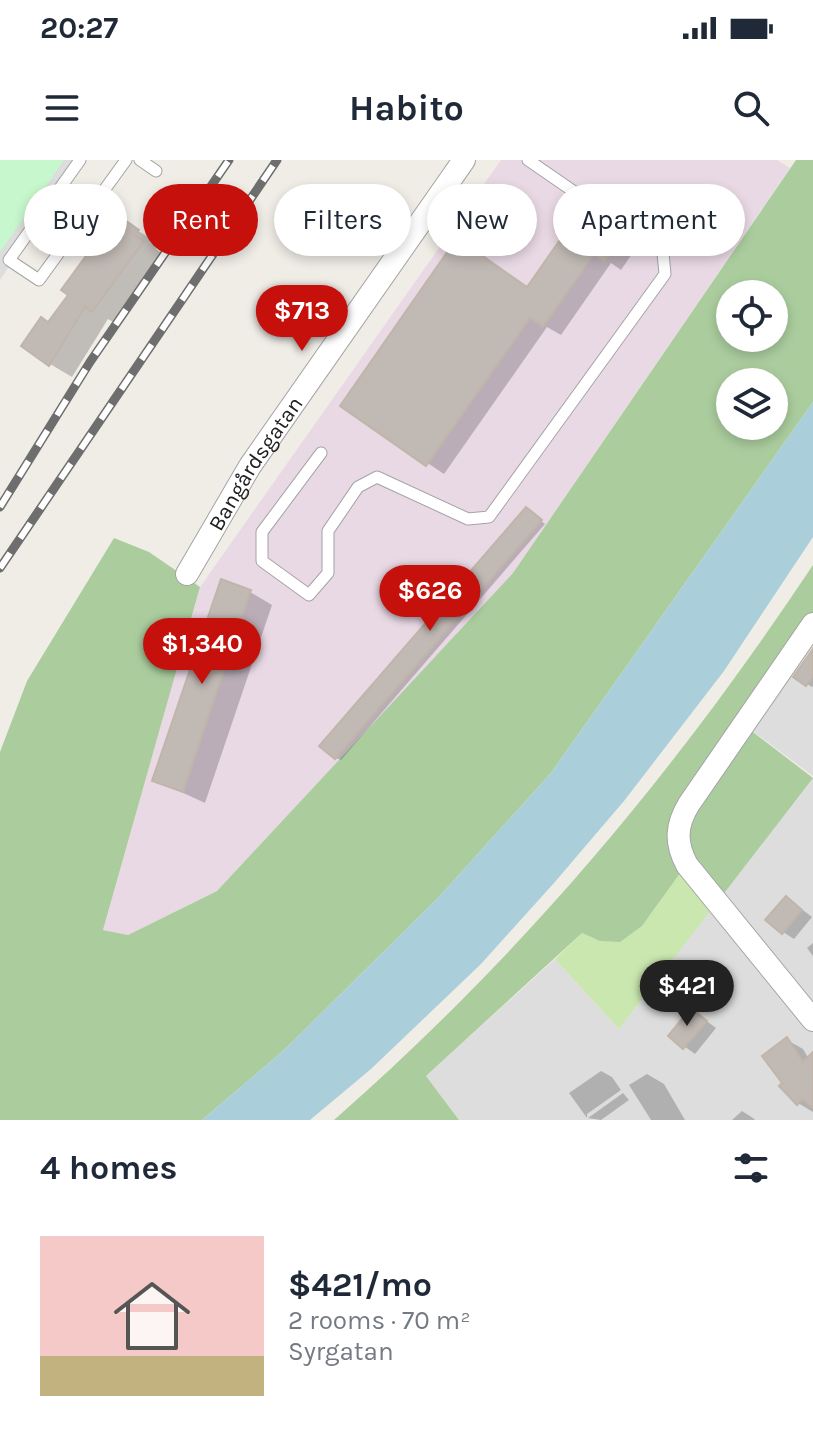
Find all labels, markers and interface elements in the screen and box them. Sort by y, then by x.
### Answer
text: 20:27 [40,10,118,46]
icon: menu [40,86,84,130]
icon: search [729,86,773,130]
text: Habito [349,87,464,129]
chip: Buy [24,184,127,256]
chip: Rent [143,184,258,256]
chip: Filters [274,184,411,256]
chip: New [427,184,537,256]
chip: Apartment [553,184,745,256]
map controls [716,280,788,440]
button: locate [716,280,788,352]
pin: $713 [255,285,349,353]
text: $713 [274,295,330,326]
button: layers [716,368,788,440]
street label: Bangårdsgatan [203,392,309,535]
pin: $626 [383,565,477,633]
text: $626 [397,575,463,606]
pin: $1,340 [137,618,267,686]
text: $1,340 [161,628,243,659]
pin: $421 [640,960,734,1028]
text: $421 [658,970,716,1001]
icon: filters [729,1146,773,1190]
text: 4 homes [40,1148,177,1188]
text: $421/mo [288,1265,432,1305]
icon: home [104,1268,200,1364]
text: 2 rooms · 70 m² [288,1305,471,1336]
text: Syrgatan [288,1336,394,1367]

